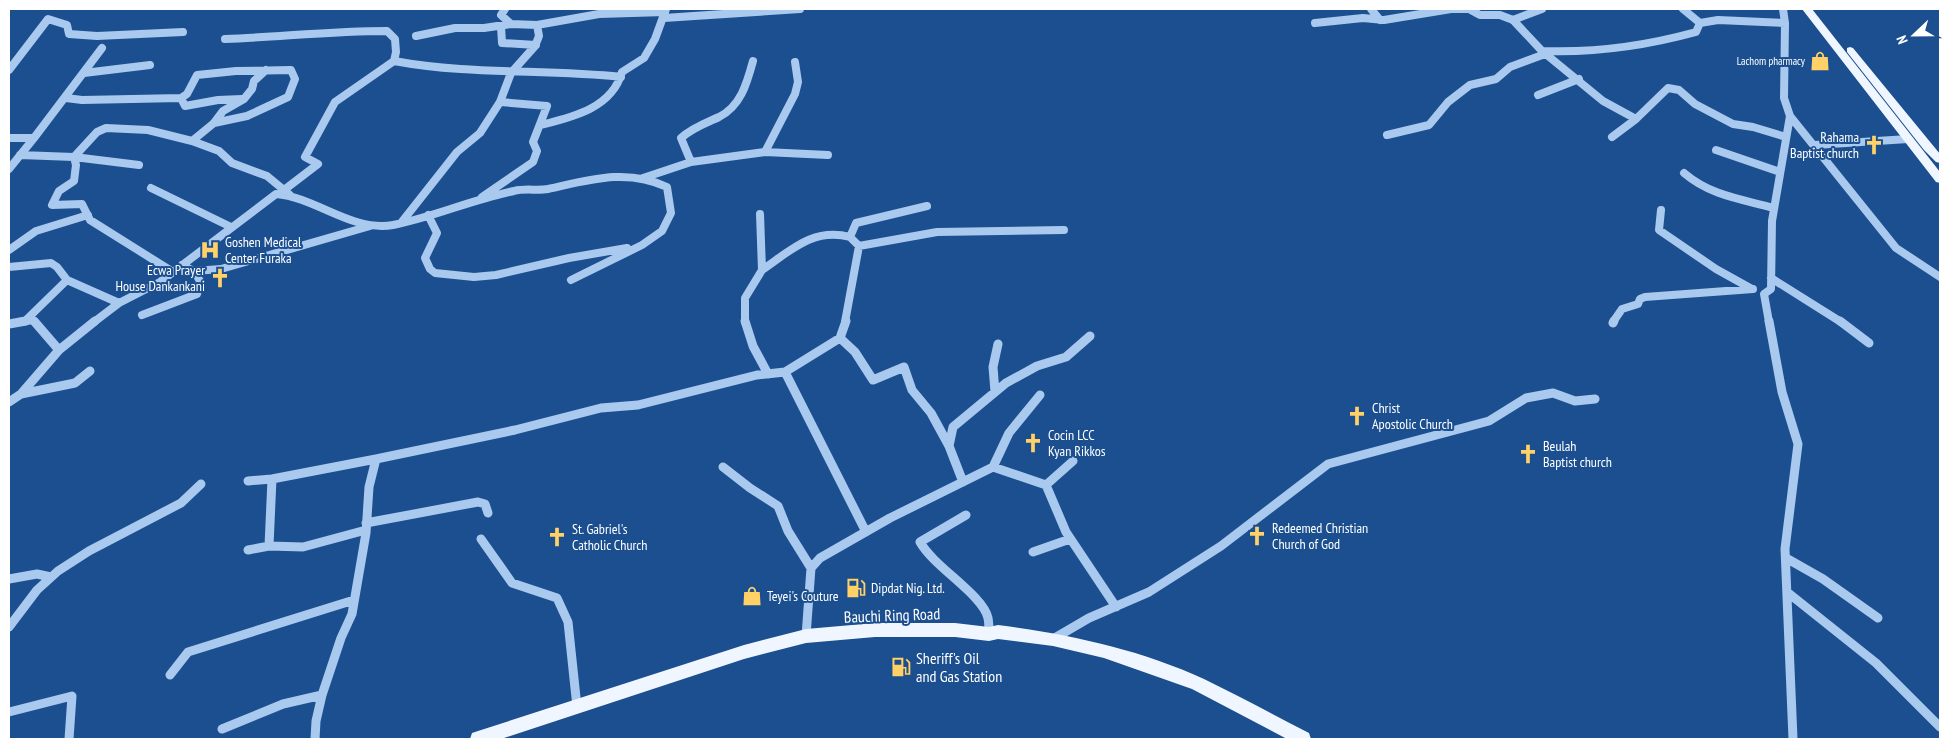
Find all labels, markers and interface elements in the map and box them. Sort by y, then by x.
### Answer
north arrow [1889,10,1939,60]
text: N [1892,33,1912,47]
shop icon: Lachom pharmacy [1809,50,1831,72]
place label: Lachom pharmacy [1737,54,1806,68]
place label: Rahama Baptist church [1790,128,1859,162]
church icon: Rahama Baptist church [1863,134,1885,156]
place label: Goshen Medical Center Furaka [225,233,302,267]
hospital icon: Goshen Medical Center Furaka [199,239,221,261]
place label: Ecwa Prayer House Dankankani [115,261,205,295]
church icon: Ecwa Prayer House Dankankani [209,267,231,289]
place label: Christ Apostolic Church [1372,399,1453,433]
church icon: Christ Apostolic Church [1346,405,1368,427]
place label: Cocin LCC Kyan Rikkos [1048,426,1106,460]
church icon: Cocin LCC Kyan Rikkos [1022,432,1044,454]
place label: Beulah Baptist church [1543,437,1612,471]
church icon: Beulah Baptist church [1517,443,1539,465]
place label: Redeemed Christian Church of God [1272,519,1368,553]
place label: St. Gabriel's Catholic Church [572,520,648,554]
church icon: Redeemed Christian Church of God [1246,525,1268,547]
church icon: St. Gabriel's Catholic Church [546,526,568,548]
fuel station icon: Dipdat Nig. Ltd. [845,577,867,599]
place label: Dipdat Nig. Ltd. [871,579,945,597]
shop icon: Teyei's Couture [741,585,763,607]
place label: Teyei's Couture [767,587,839,605]
street label: Bauchi Ring Road [844,603,941,627]
place label: Sheriff's Oil and Gas Station [916,648,1002,686]
fuel station icon: Sheriff's Oil and Gas Station [890,656,912,678]

